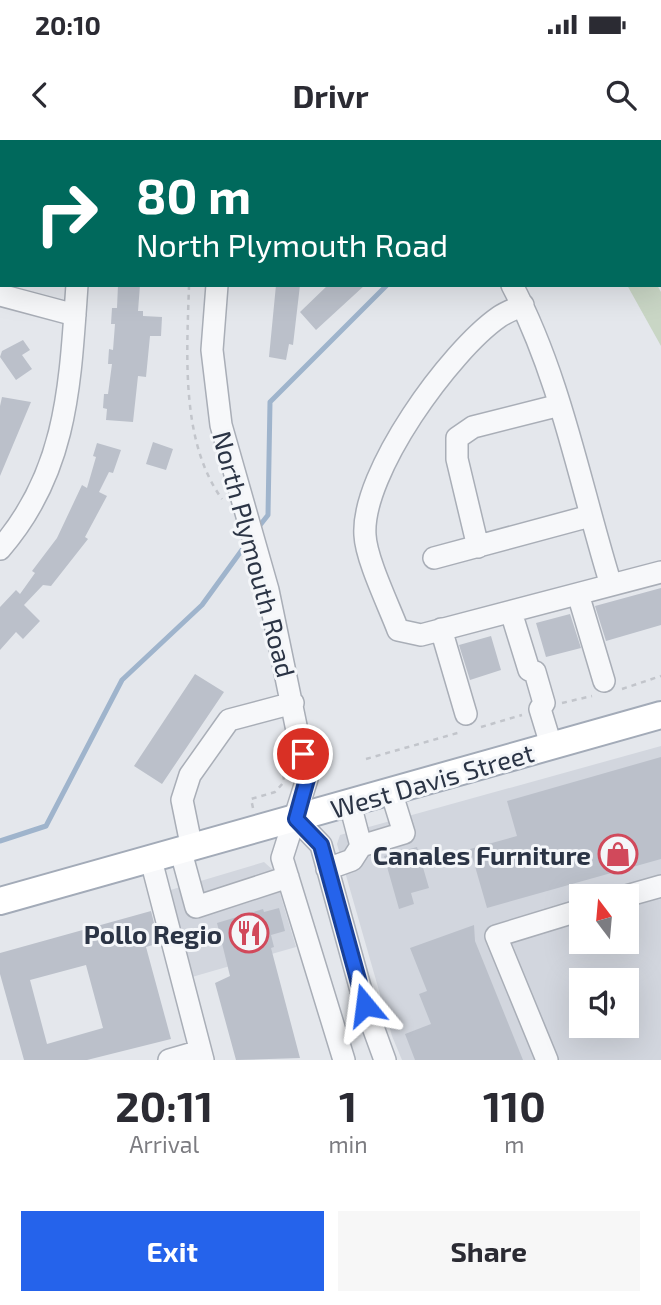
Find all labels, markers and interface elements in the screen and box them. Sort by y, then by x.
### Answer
text: 20:10 [35,9,101,40]
icon: back [21,76,59,114]
text: Drivr [292,76,369,114]
icon: search [602,76,640,114]
text: 80 m [136,165,251,224]
icon: right [21,168,112,259]
text: North Plymouth Road [136,225,448,263]
street label: North Plymouth Road [207,427,303,681]
pin [273,724,333,784]
icon: arrive [284,735,322,773]
street label: West Davis Street [327,736,537,824]
shop icon: Canales Furniture [597,833,639,875]
place label: Canales Furniture [373,839,591,870]
north arrow [569,884,639,954]
map controls [569,884,639,1038]
restaurant icon: Pollo Regio [228,912,270,954]
place label: Pollo Regio [84,918,222,949]
position arrow [328,968,402,1042]
button: sound [569,968,639,1038]
text: 20:11 [115,1080,213,1130]
text: 1 [339,1080,357,1130]
text: 110 [483,1080,546,1130]
text: Arrival [129,1130,199,1158]
text: min [328,1130,368,1158]
text: m [504,1130,524,1158]
button: Exit [21,1211,324,1291]
button: Share [338,1211,640,1291]

